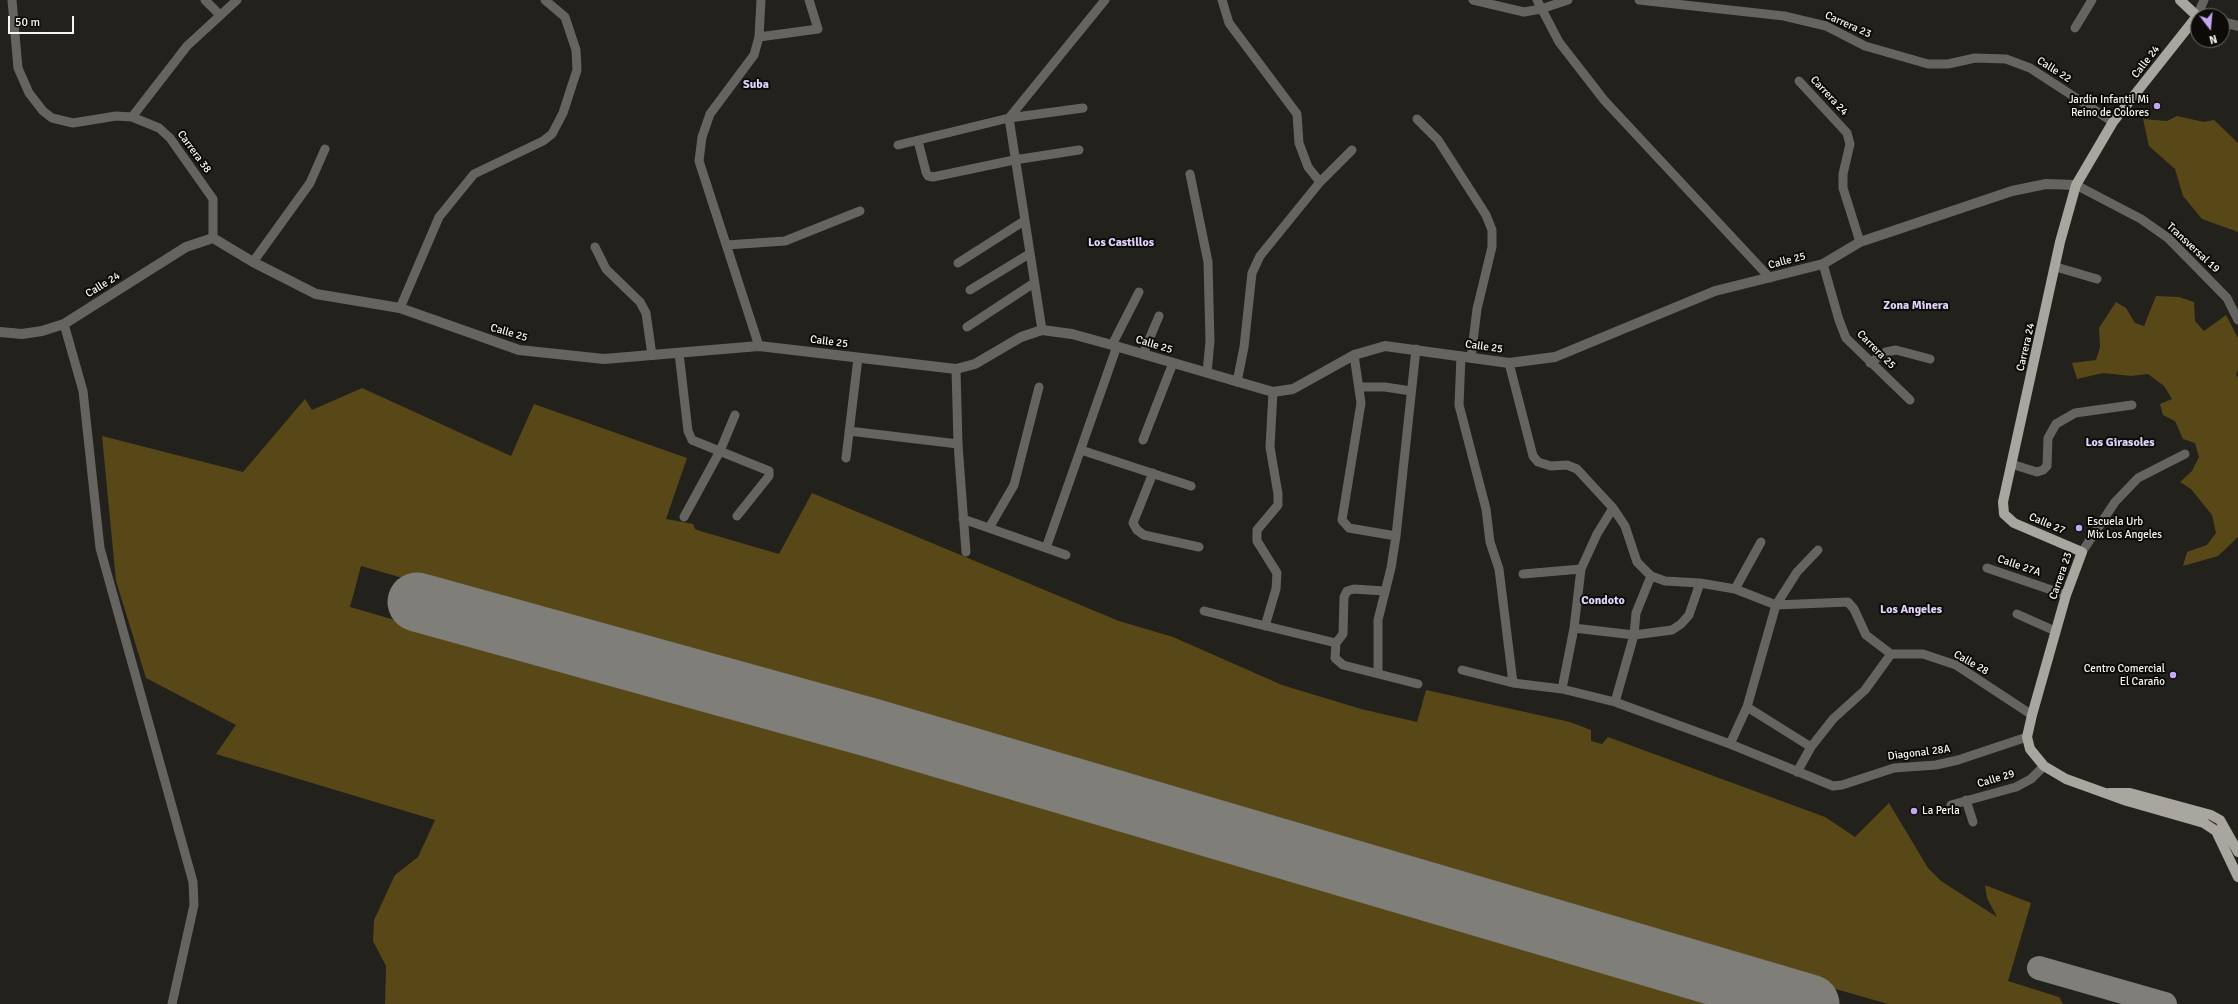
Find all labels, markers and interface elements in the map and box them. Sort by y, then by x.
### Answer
scale bar [10,8,76,34]
north arrow [2190,8,2230,48]
street label: Carrera 23 [1823,9,1873,41]
text: 50 m [15,15,40,30]
text: N [2208,32,2219,46]
street label: Calle 24 [2129,43,2163,81]
street label: Calle 22 [2034,54,2074,86]
street label: Carrera 24 [1807,73,1851,119]
district label: Suba [743,78,769,92]
place label: Jardín Infantil Mi Reino de Colores [2069,93,2149,119]
marker: Jardín Infantil Mi Reino de Colores [2152,101,2162,111]
street label: Carrera 38 [174,128,214,176]
street label: Transversal 19 [2164,220,2222,276]
district label: Los Castillos [1088,236,1154,250]
street label: Calle 25 [1767,250,1807,272]
street label: Calle 24 [83,269,123,301]
district label: Zona Minera [1883,299,1949,313]
street label: Calle 25 [489,321,529,345]
street label: Carrera 24 [2014,321,2038,373]
street label: Carrera 25 [1854,328,1898,372]
street label: Calle 25 [809,333,849,351]
street label: Calle 25 [1134,333,1174,357]
street label: Calle 25 [1464,338,1504,356]
district label: Los Girasoles [2085,436,2155,450]
street label: Calle 27 [2027,510,2067,538]
place label: Escuela Urb Mix Los Angeles [2087,515,2162,541]
marker: Escuela Urb Mix Los Angeles [2074,523,2084,533]
street label: Carrera 23 [2047,551,2075,601]
street label: Calle 27A [1996,552,2042,580]
district label: Condoto [1581,594,1625,608]
district label: Los Angeles [1880,603,1942,617]
street label: Calle 28 [1951,648,1991,678]
place label: Centro Comercial El Caraño [2084,662,2165,688]
marker: Centro Comercial El Caraño [2168,670,2178,680]
street label: Diagonal 28A [1887,743,1951,763]
street label: Calle 29 [1976,767,2016,791]
place label: La Perla [1922,804,1960,818]
marker: La Perla [1909,806,1919,816]

